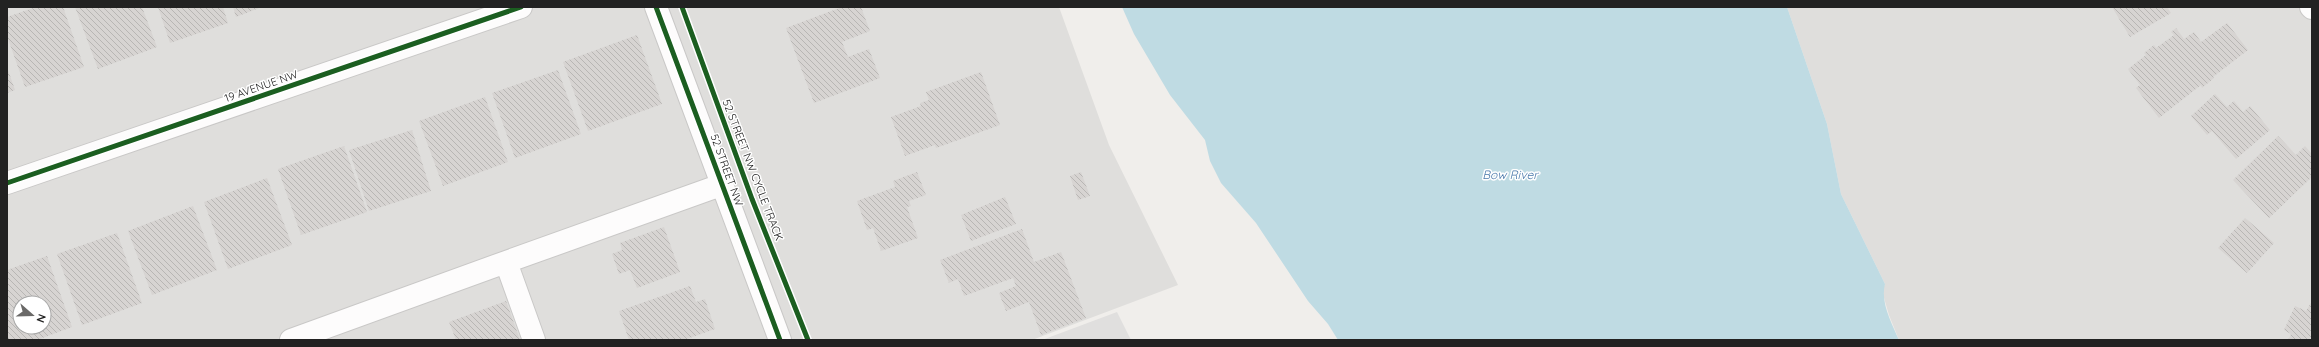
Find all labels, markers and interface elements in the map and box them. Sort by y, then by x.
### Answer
street label: 19 AVENUE NW [222,67,300,105]
street label: 52 STREET NW CYCLE TRACK [720,97,786,243]
street label: 52 STREET NW [707,132,747,208]
water label: Bow River [1482,167,1539,182]
north arrow [12,295,52,335]
text: N [33,312,49,325]

